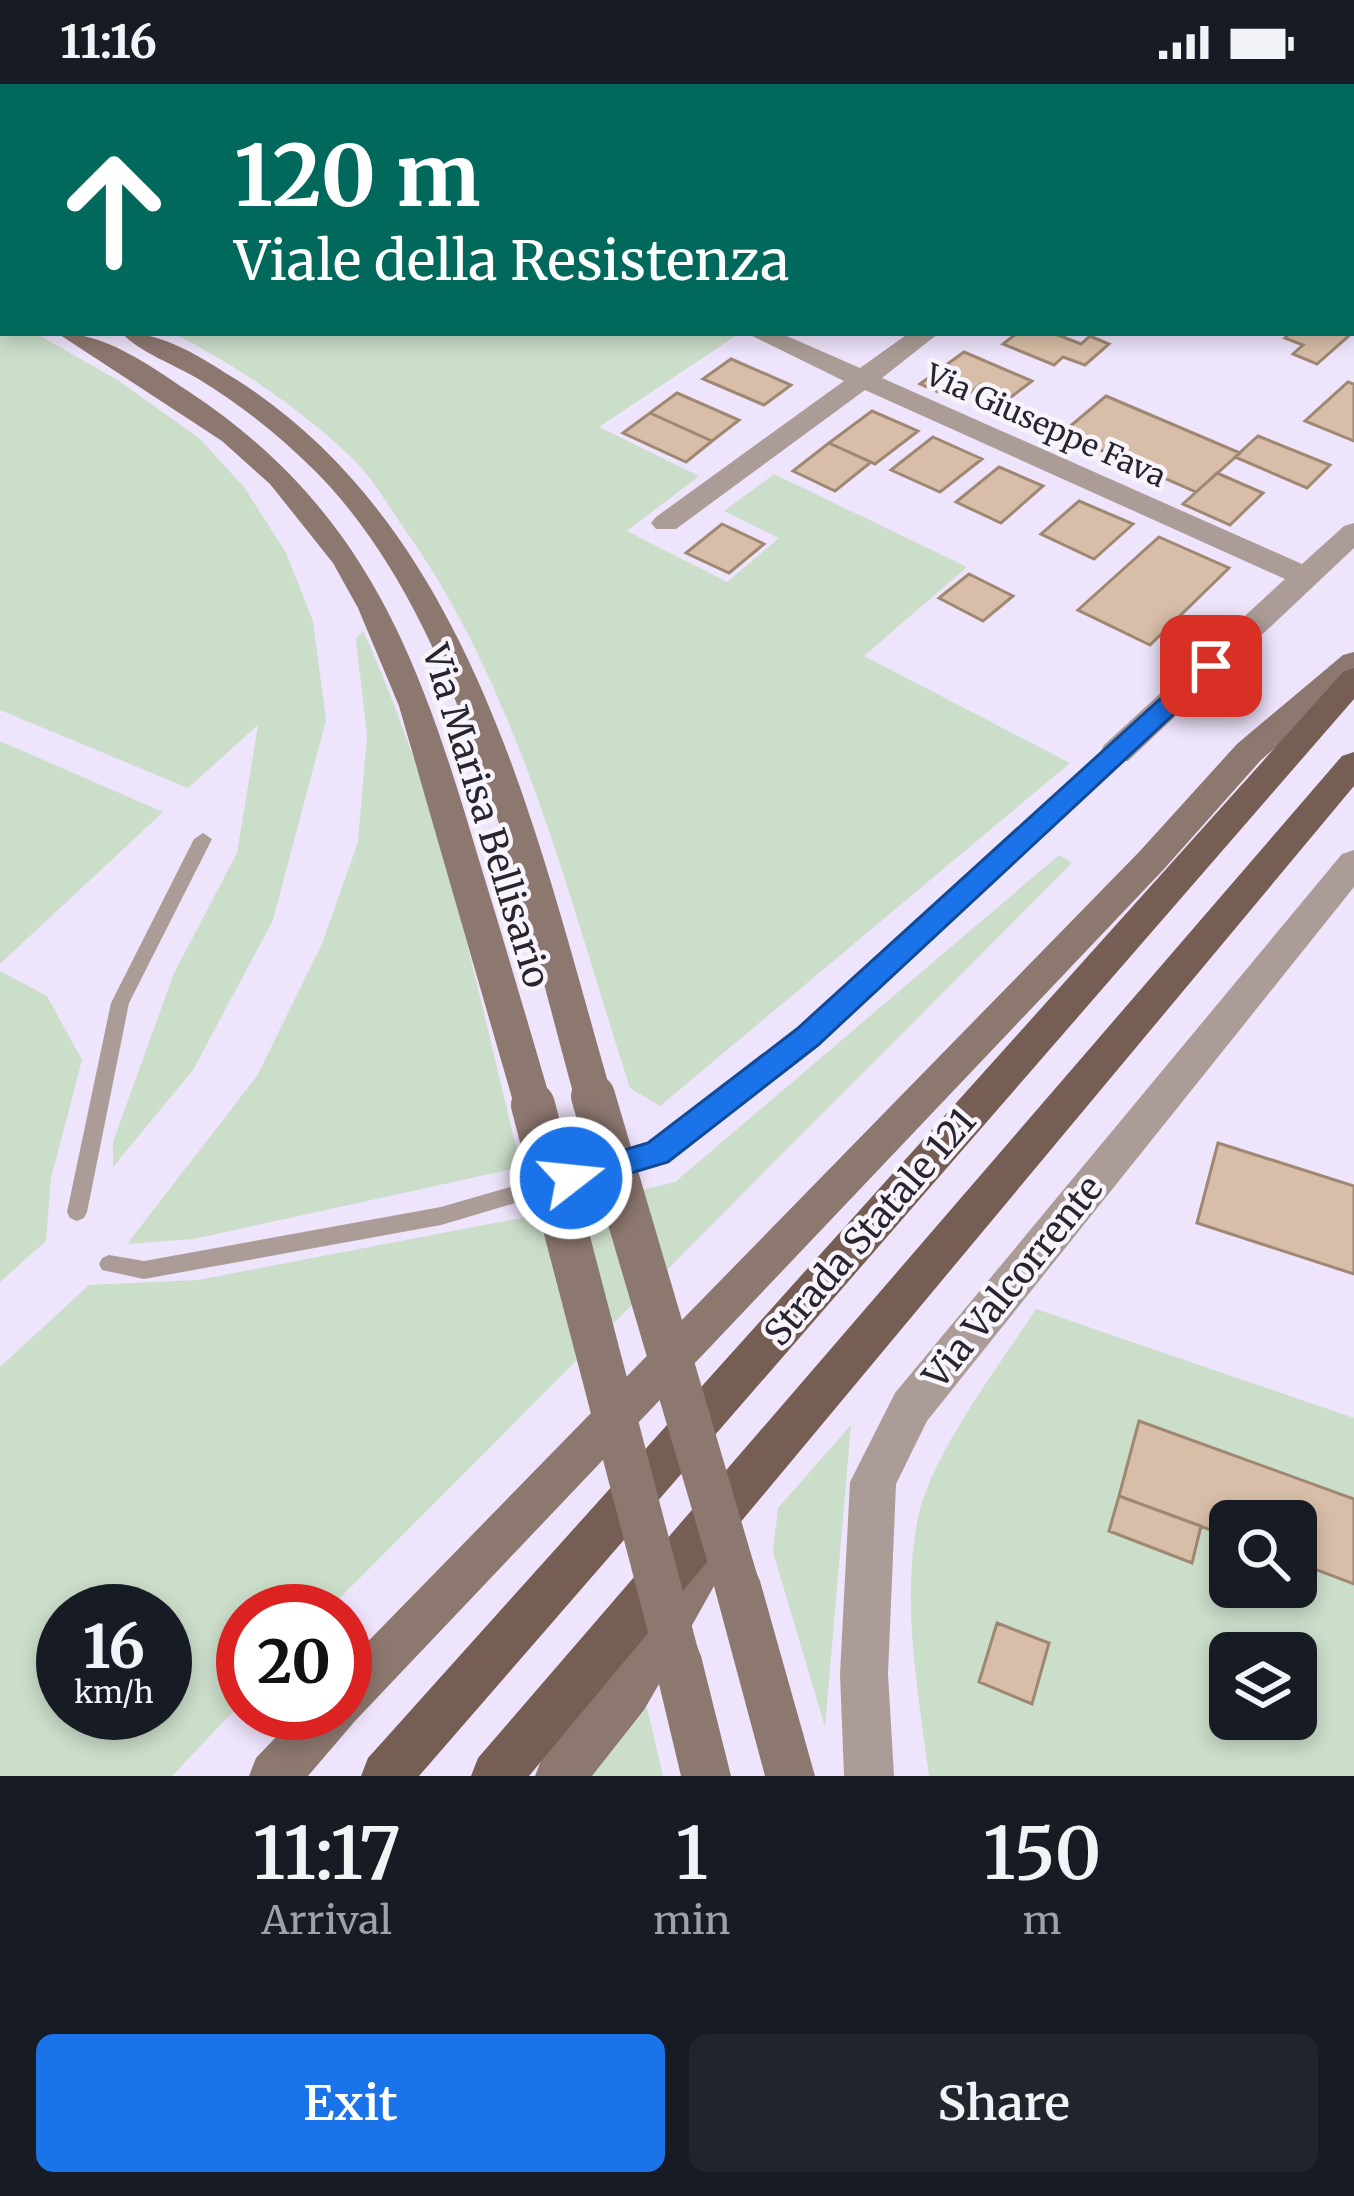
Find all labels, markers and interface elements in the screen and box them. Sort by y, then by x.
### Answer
text: 11:16 [60,14,157,70]
text: 120 m [234,123,481,229]
icon: ahead [36,132,192,288]
text: Viale della Resistenza [234,227,789,295]
street label: Via Giuseppe Fava [919,355,1172,495]
pin [1160,615,1262,717]
icon: arrive [1178,633,1244,699]
street label: Via Marisa Bellisario [412,638,560,993]
street label: Strada Statale 121 [755,1099,985,1355]
position arrow [508,1115,634,1241]
street label: Via Valcorrente [913,1167,1112,1398]
map controls [1209,1500,1317,1740]
button: search [1209,1500,1317,1608]
speed limit sign: 20 [216,1584,372,1740]
text: 16 [83,1609,145,1684]
button: layers [1209,1632,1317,1740]
text: km/h [74,1673,154,1711]
text: 11:17 [252,1808,401,1899]
text: 1 [675,1808,708,1899]
text: 150 [983,1808,1102,1899]
text: Arrival [262,1896,392,1945]
text: min [653,1896,730,1945]
text: m [1023,1896,1062,1945]
button: Exit [36,2034,665,2172]
button: Share [689,2034,1318,2172]

